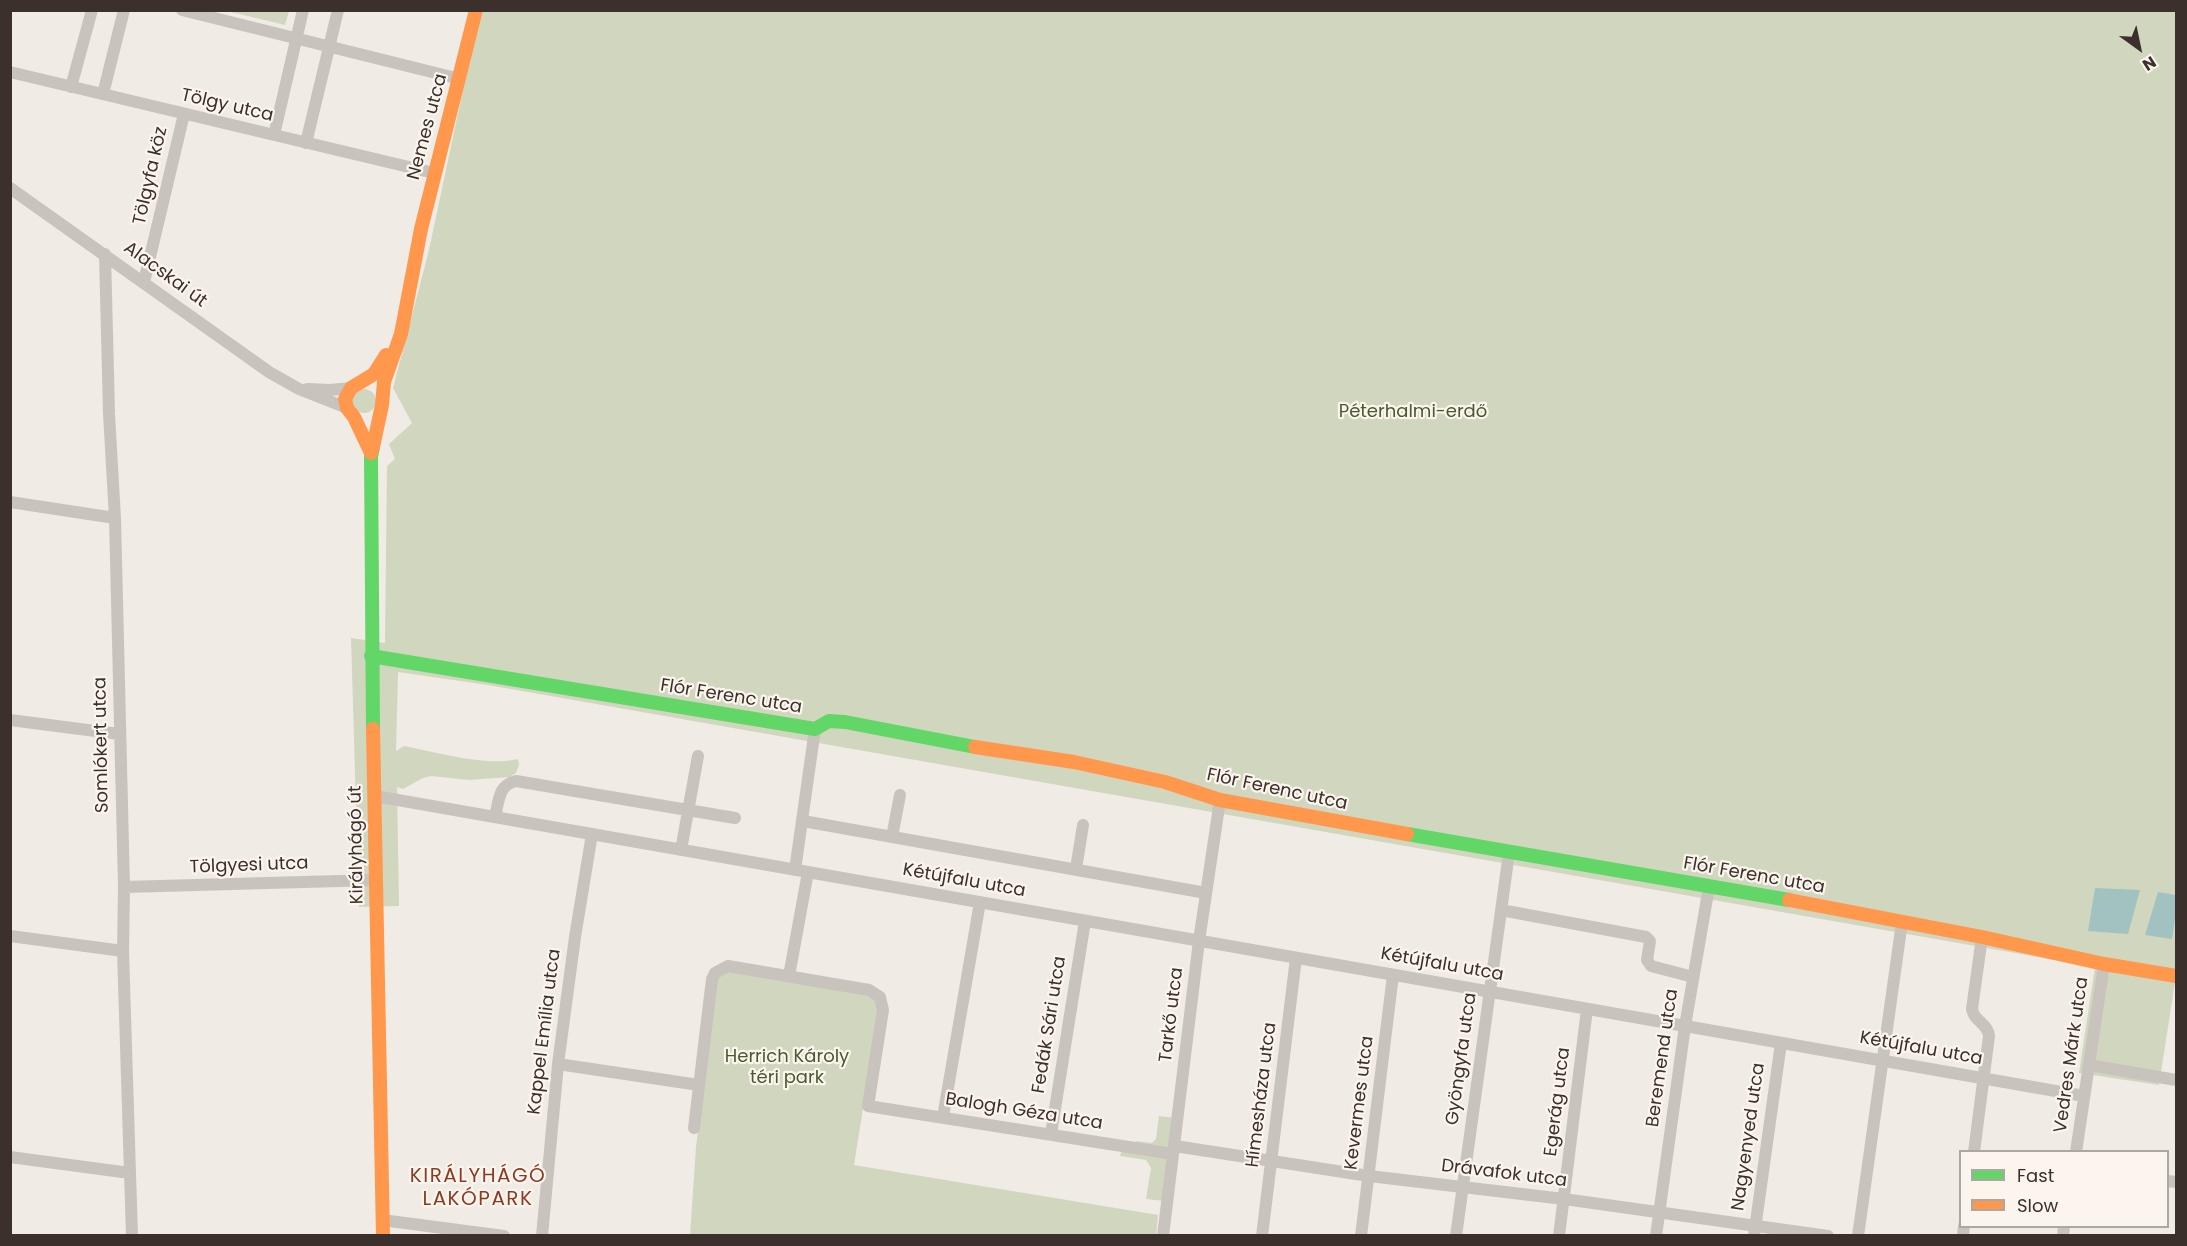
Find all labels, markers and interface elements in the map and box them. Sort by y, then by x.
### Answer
north arrow [2109,18,2169,78]
text: N [2138,51,2160,76]
street label: Nemes utca [403,72,453,182]
street label: Tölgy utca [179,85,275,127]
street label: Tölgyfa köz [129,125,173,227]
street label: Alacskai út [119,238,211,312]
park label: Péterhalmi-erdő [1339,401,1487,423]
street label: Flór Ferenc utca [659,675,803,719]
street label: Somlókert utca [90,677,114,813]
street label: Flór Ferenc utca [1205,765,1349,815]
street label: Királyhágó út [345,785,369,905]
street label: Tölgyesi utca [189,853,309,879]
street label: Flór Ferenc utca [1682,853,1826,899]
street label: Kétújfalu utca [901,860,1027,902]
street label: Kétújfalu utca [1379,944,1505,986]
street label: Kappel Emília utca [524,948,566,1116]
street label: Fedák Sári utca [1029,955,1071,1095]
street label: Tarkő utca [1155,966,1189,1064]
street label: Vedres Márk utca [2050,976,2094,1134]
street label: Beremend utca [1643,987,1683,1129]
street label: Gyöngyfa utca [1442,991,1482,1127]
street label: Hímesháza utca [1242,1021,1282,1169]
street label: Kétújfalu utca [1858,1028,1984,1070]
street label: Kevermes utca [1341,1035,1379,1171]
park label: Herrich Károly téri park [725,1046,849,1088]
street label: Egerág utca [1541,1046,1575,1158]
street label: Nagyenyed utca [1728,1062,1770,1212]
street label: Balogh Géza utca [944,1089,1104,1135]
legend [1959,1150,2169,1228]
street label: Drávafok utca [1440,1156,1568,1192]
text: Fast [2017,1163,2054,1188]
district label: KIRÁLYHÁGÓ LAKÓPARK [410,1165,546,1212]
text: Slow [2017,1193,2058,1218]

